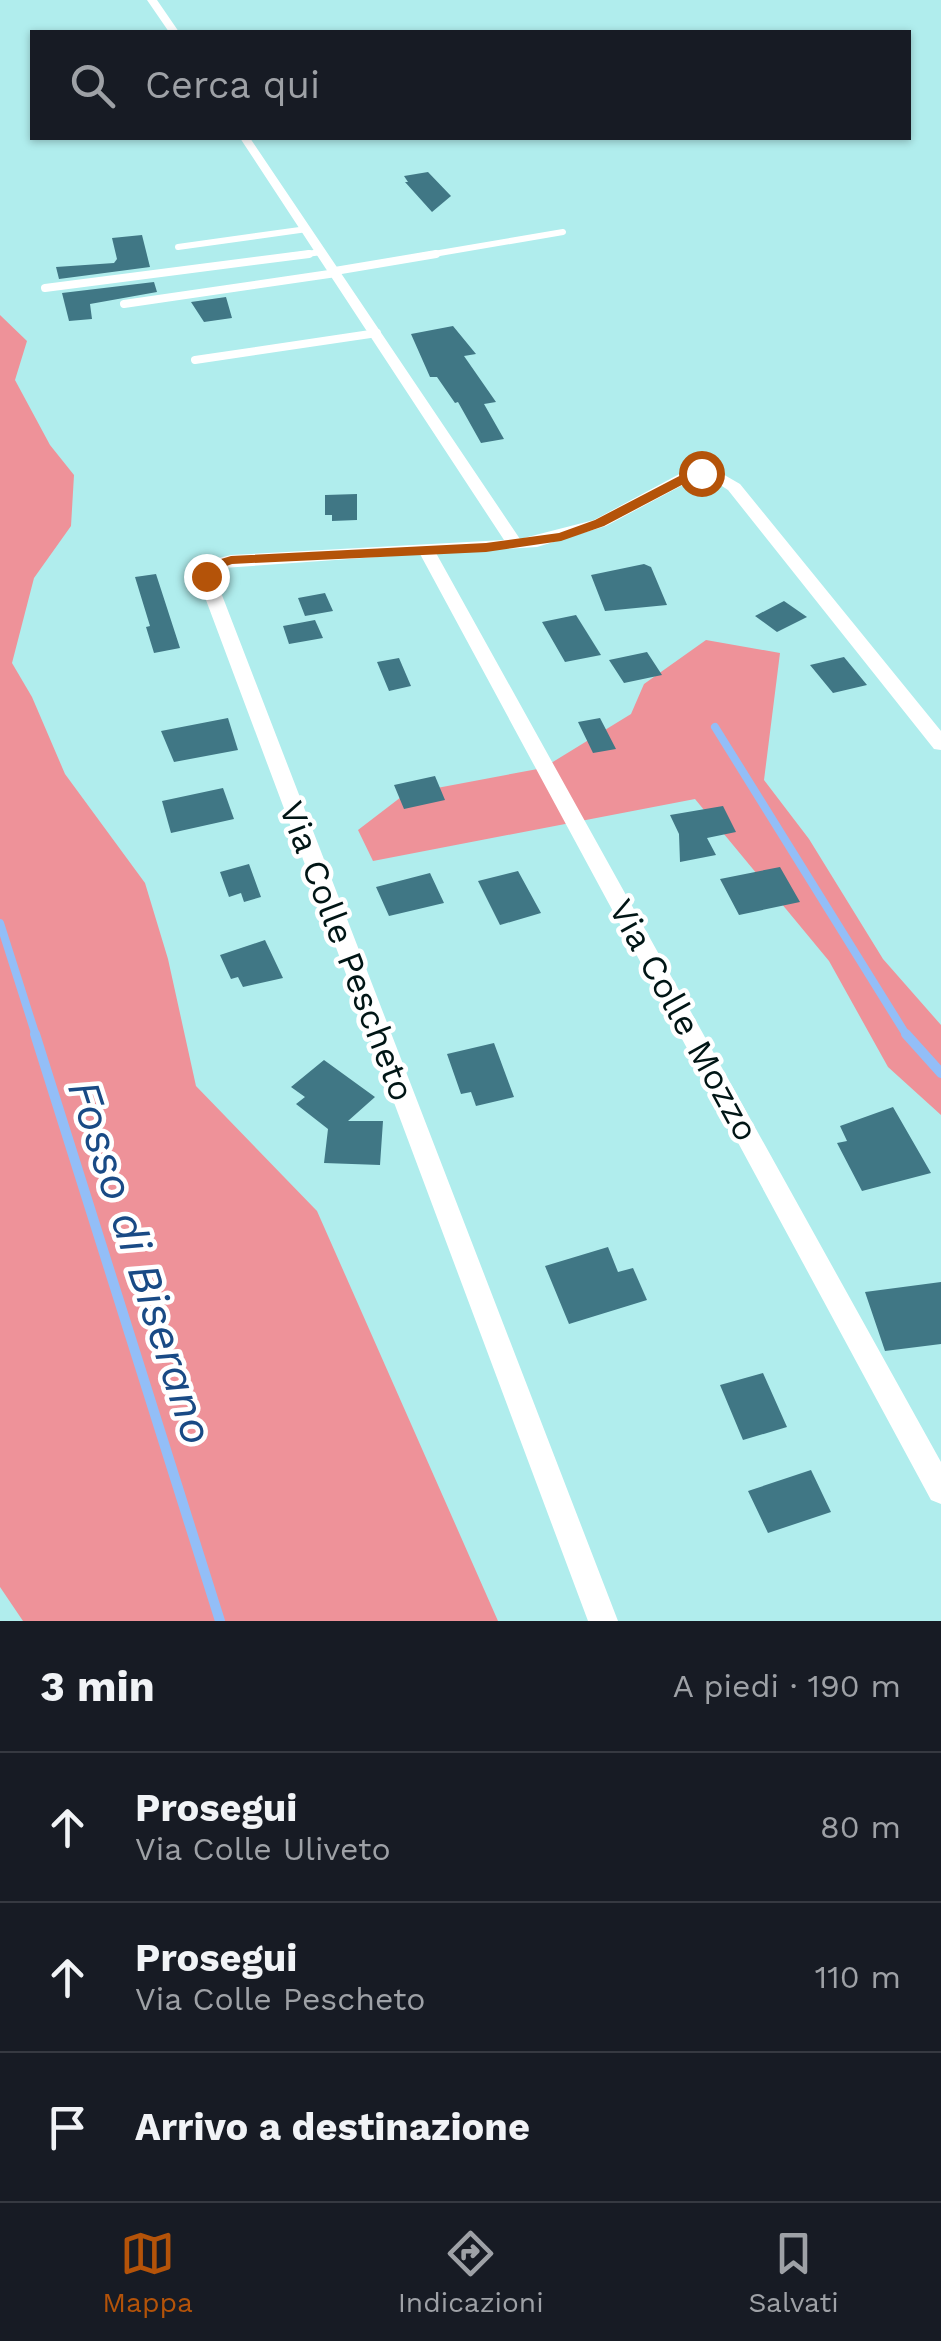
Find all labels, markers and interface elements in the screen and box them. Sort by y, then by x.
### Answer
search box [30,30,911,140]
icon: search [65,58,120,113]
text: Cerca qui [145,63,320,107]
route start [679,451,725,497]
route end [184,554,230,600]
street label: Via Colle Pescheto [270,795,424,1107]
street label: Via Colle Mozzo [600,892,768,1148]
water label: Fosso di Biserano [57,1073,225,1451]
text: 3 min [40,1662,155,1711]
text: A piedi · 190 m [673,1667,901,1705]
text: Prosegui [135,1786,297,1830]
icon: ahead [40,1800,95,1855]
text: 80 m [820,1808,901,1846]
text: Via Colle Uliveto [135,1830,391,1868]
text: Prosegui [135,1936,297,1980]
icon: ahead [40,1950,95,2005]
text: 110 m [815,1958,901,1996]
text: Via Colle Pescheto [135,1980,426,2018]
icon: arrive [40,2100,95,2155]
text: Arrivo a destinazione [135,2105,530,2149]
tab: Mappa [102,2226,193,2319]
tab: Indicazioni [398,2226,544,2319]
tab: Salvati [748,2226,839,2319]

